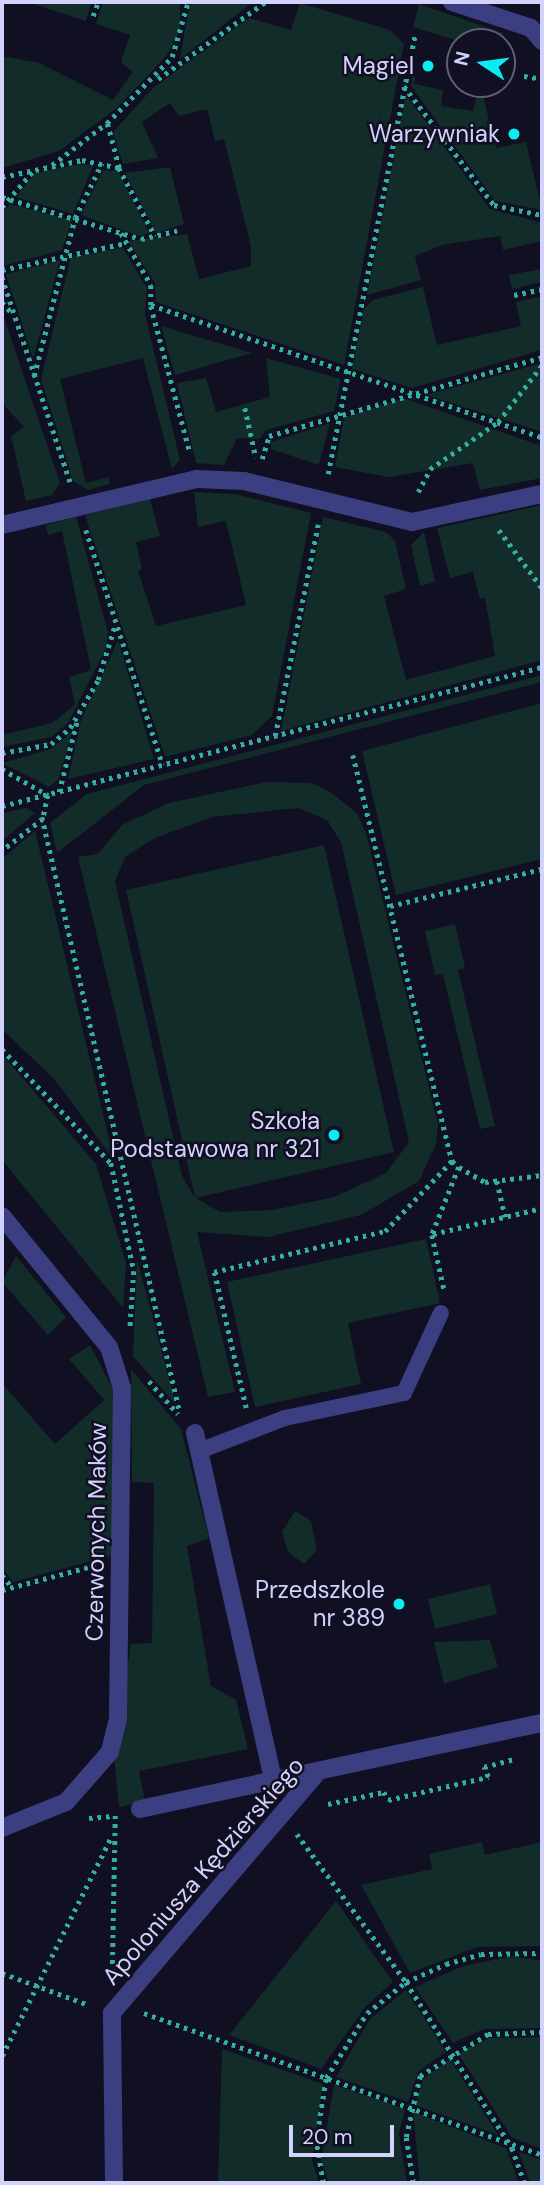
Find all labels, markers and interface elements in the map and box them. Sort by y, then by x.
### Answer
north arrow [446,28,516,98]
text: N [448,49,476,68]
place label: Magiel [343,52,414,80]
marker: Magiel [420,58,436,74]
place label: Warzywniak [369,120,500,148]
marker: Warzywniak [506,126,522,142]
place label: Szkoła Podstawowa nr 321 [110,1107,320,1163]
marker: Szkoła Podstawowa nr 321 [326,1127,342,1143]
street label: Czerwonych Maków [80,1422,112,1642]
place label: Przedszkole nr 389 [255,1576,385,1632]
marker: Przedszkole nr 389 [391,1596,407,1612]
street label: Apoloniusza Kędzierskiego [96,1751,310,1991]
scale bar [292,2112,397,2156]
text: 20 m [302,2123,353,2151]

